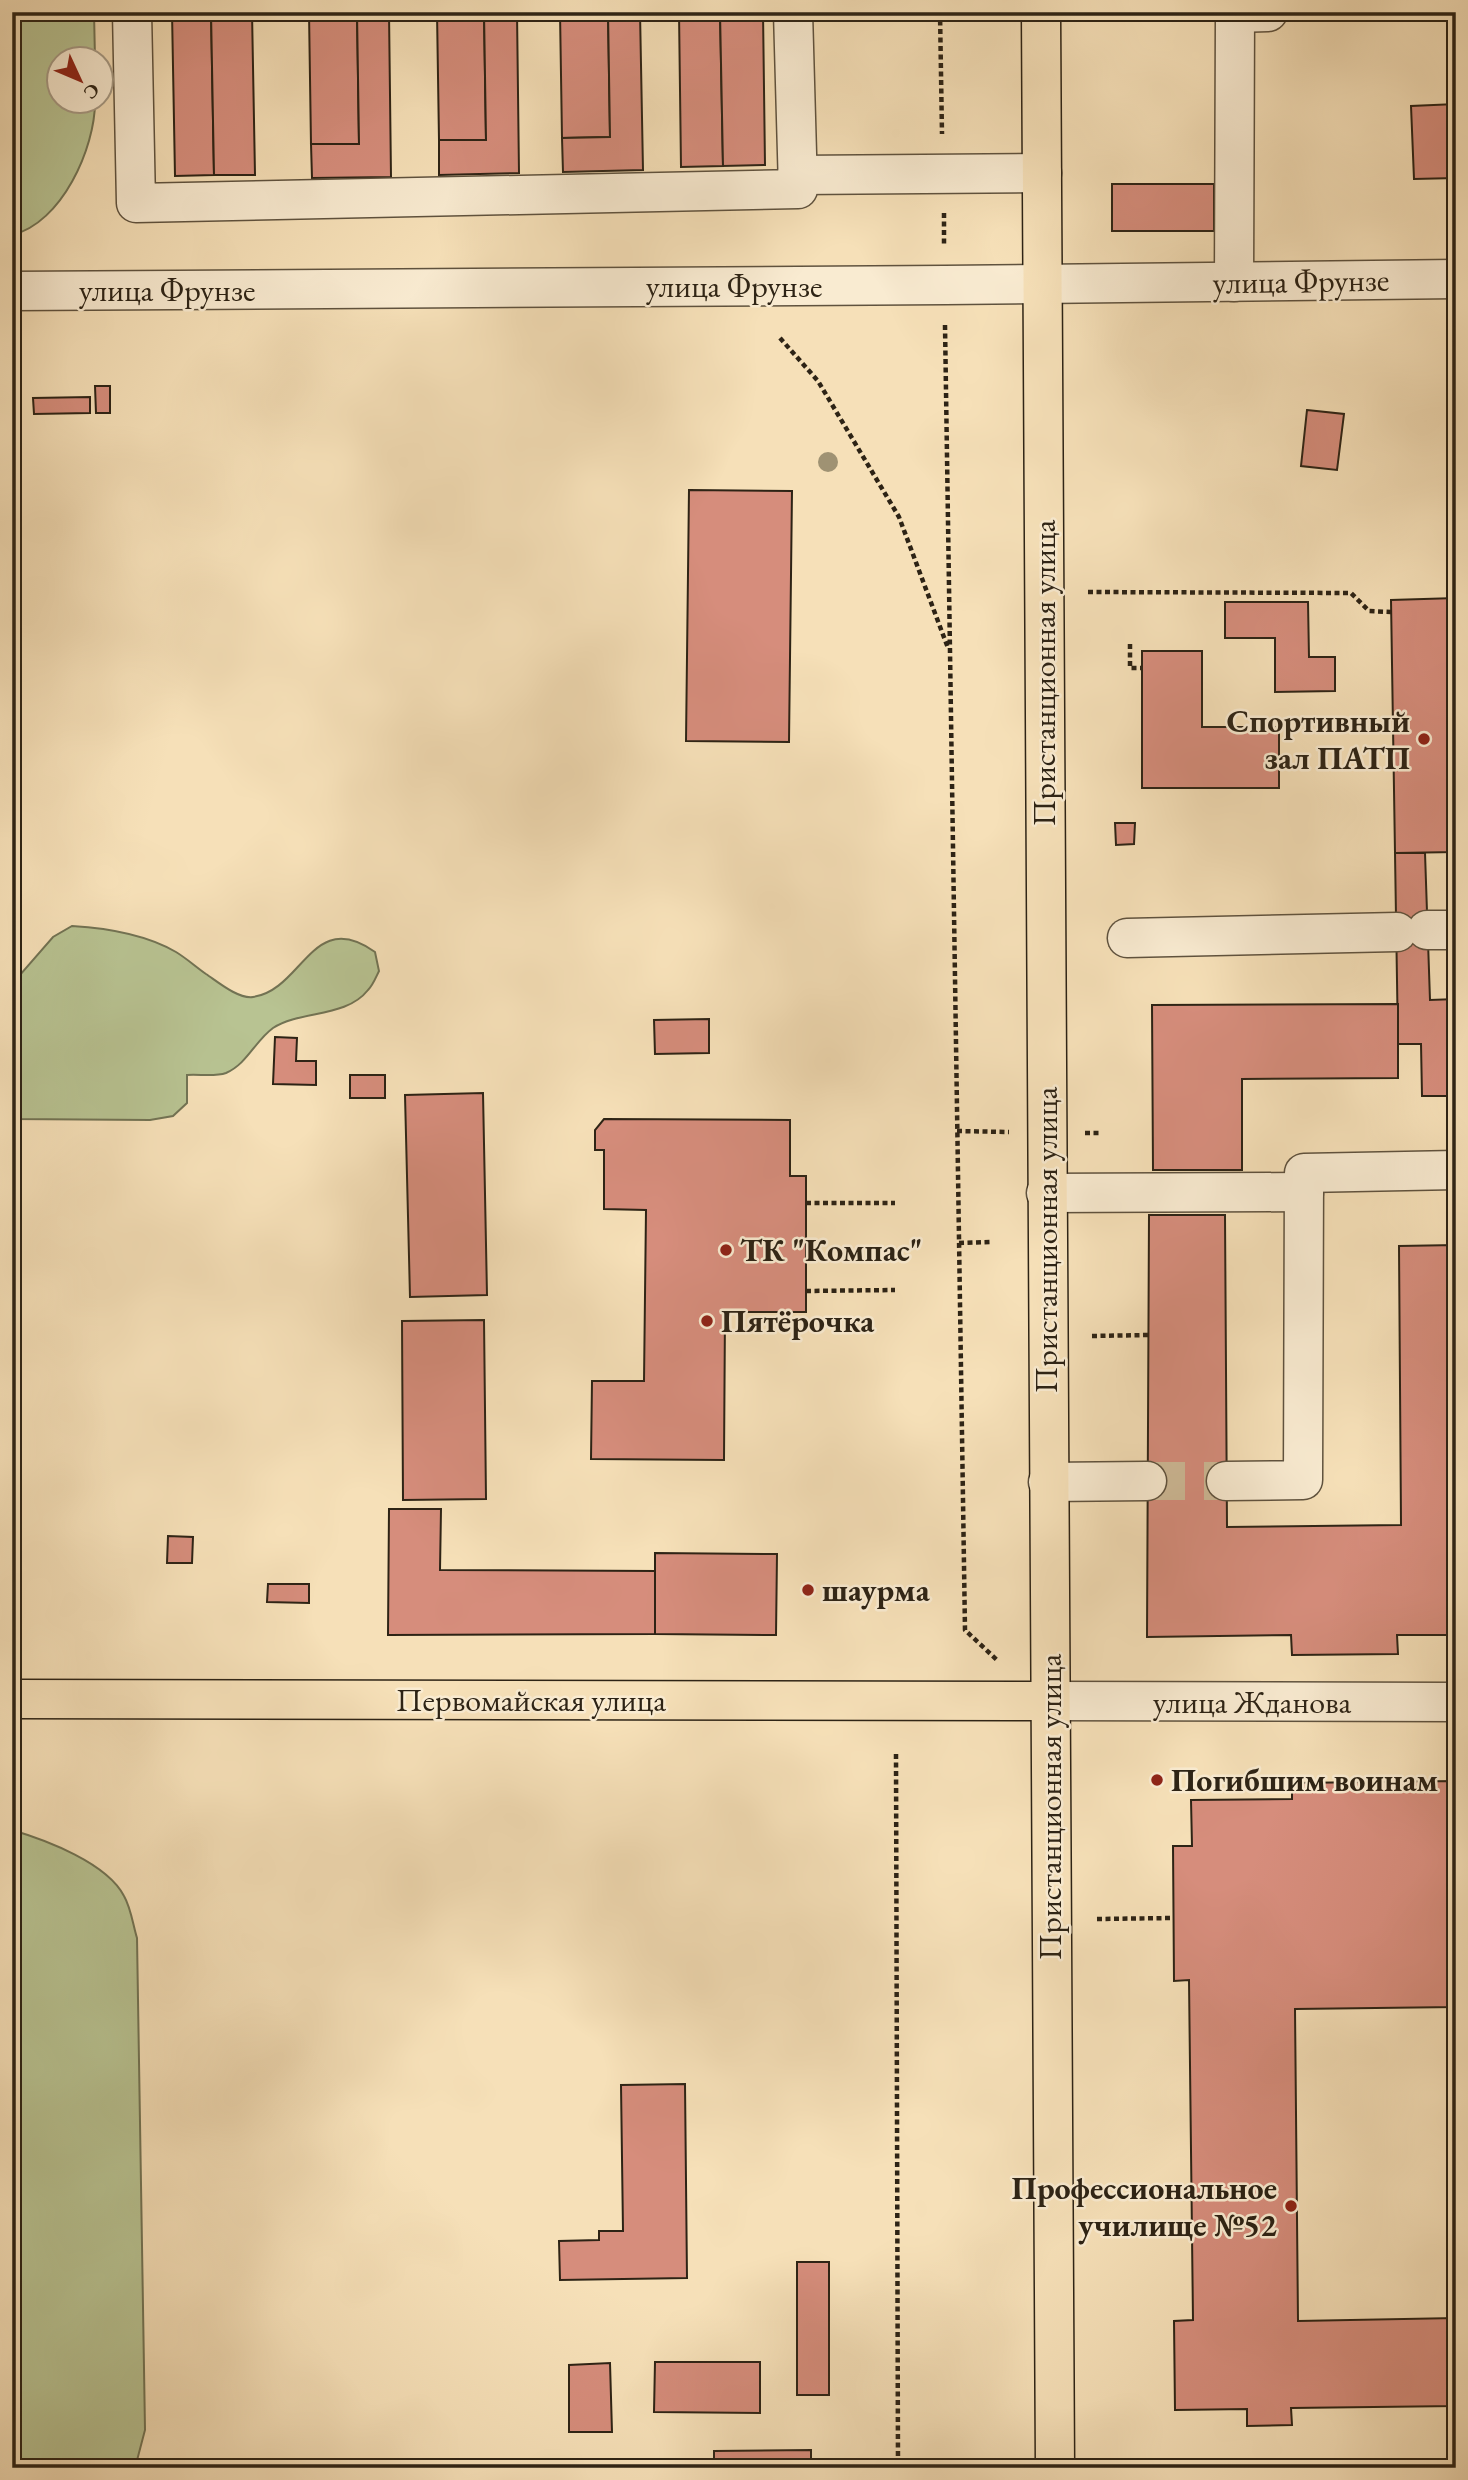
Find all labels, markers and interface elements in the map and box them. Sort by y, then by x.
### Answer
north arrow [46,46,116,116]
text: С [78,78,106,105]
street label: улица Фрунзе [1212,258,1390,304]
street label: улица Фрунзе [646,265,822,307]
street label: улица Фрунзе [79,269,255,311]
street label: Пристанционная улица [1023,520,1065,826]
place label: Спортивный зал ПАТП [1227,700,1410,779]
marker: Спортивный зал ПАТП [1416,731,1432,747]
street label: Пристанционная улица [1025,1087,1067,1393]
place label: ТК "Компас" [740,1229,923,1271]
marker: ТК "Компас" [718,1242,734,1258]
place label: Пятёрочка [721,1300,875,1342]
marker: Пятёрочка [699,1313,715,1329]
place label: шаурма [822,1569,931,1611]
marker: шаурма [800,1582,816,1598]
street label: Пристанционная улица [1029,1654,1071,1960]
street label: Первомайская улица [396,1679,666,1721]
street label: улица Жданова [1153,1681,1352,1723]
place label: Погибшим воинам [1171,1759,1439,1801]
marker: Погибшим воинам [1149,1772,1165,1788]
place label: Профессиональное училище №52 [1012,2167,1277,2246]
marker: Профессиональное училище №52 [1283,2198,1299,2214]

